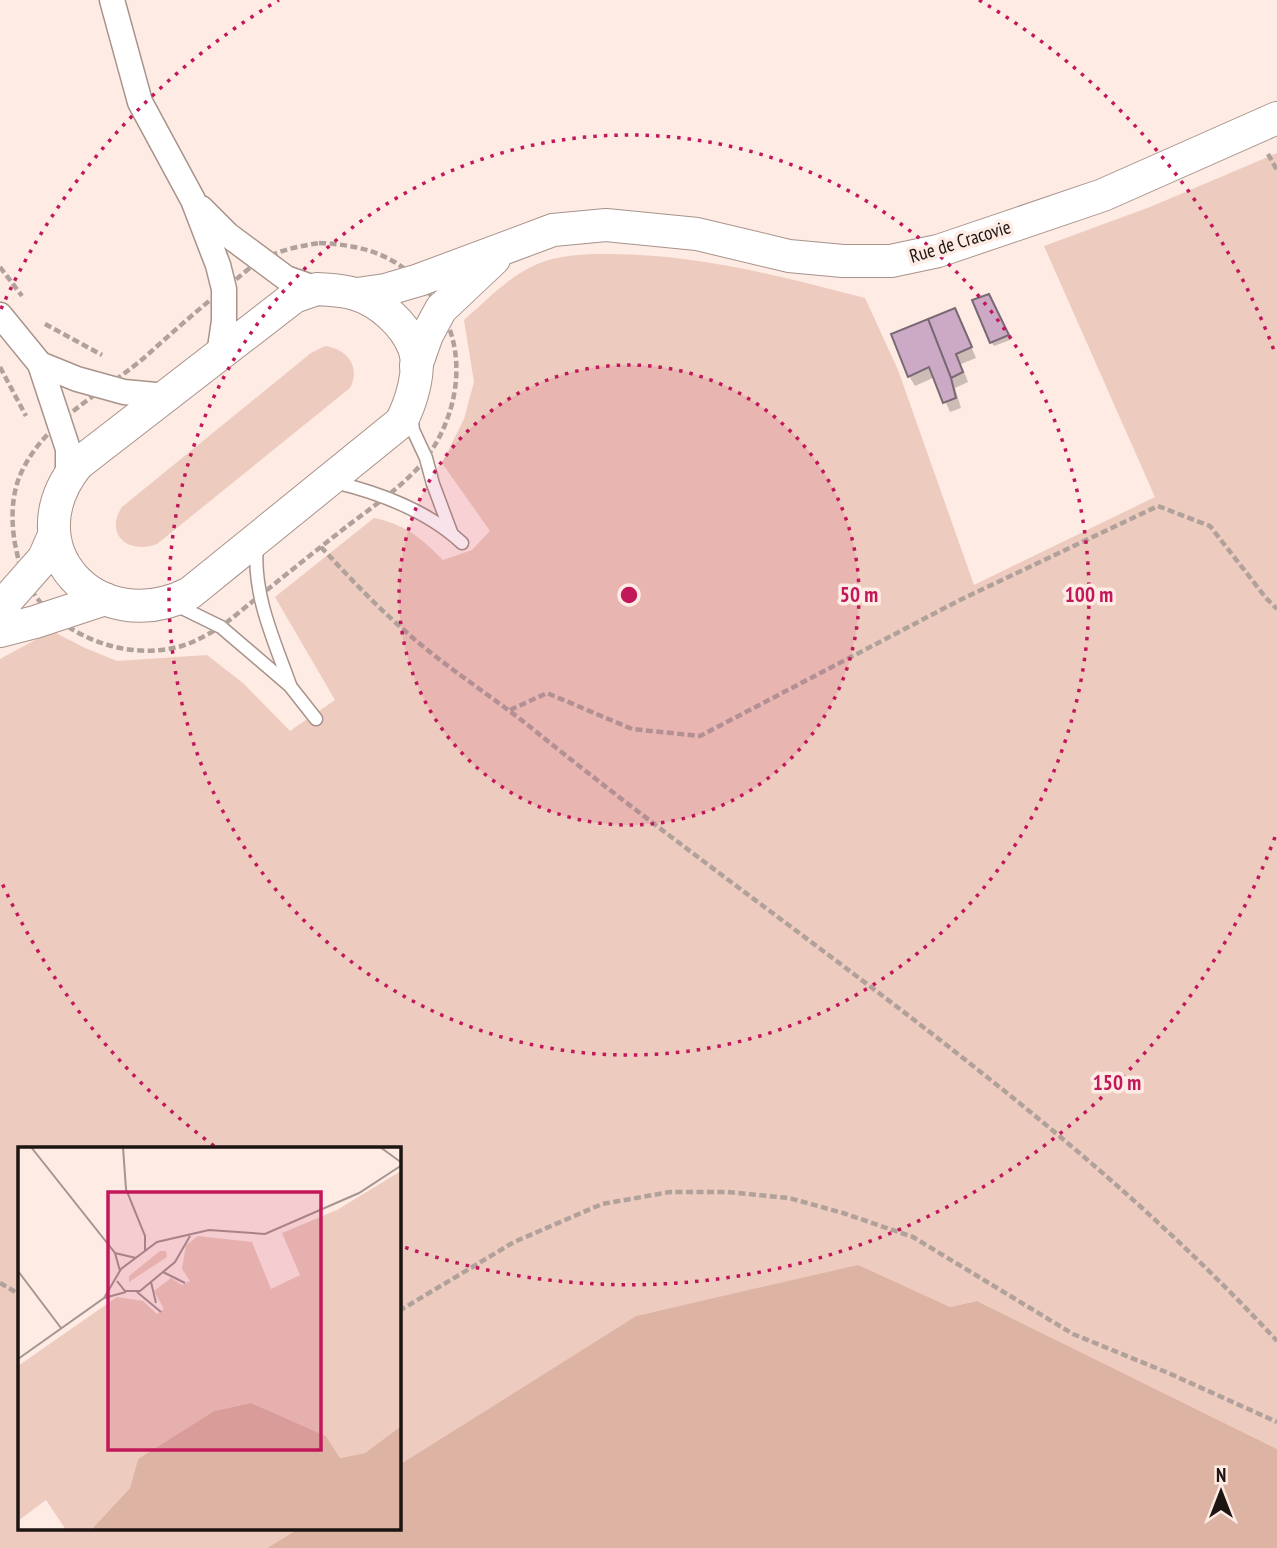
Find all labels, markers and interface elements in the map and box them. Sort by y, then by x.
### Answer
street label: Rue de Cracovie [907,214,1014,268]
text: 50 m [840,581,878,608]
text: 100 m [1065,581,1113,608]
centre of rings [617,583,641,607]
text: 150 m [1093,1069,1141,1096]
inset map [18,1147,401,1530]
north arrow [1186,1457,1256,1527]
text: N [1216,1463,1226,1487]

